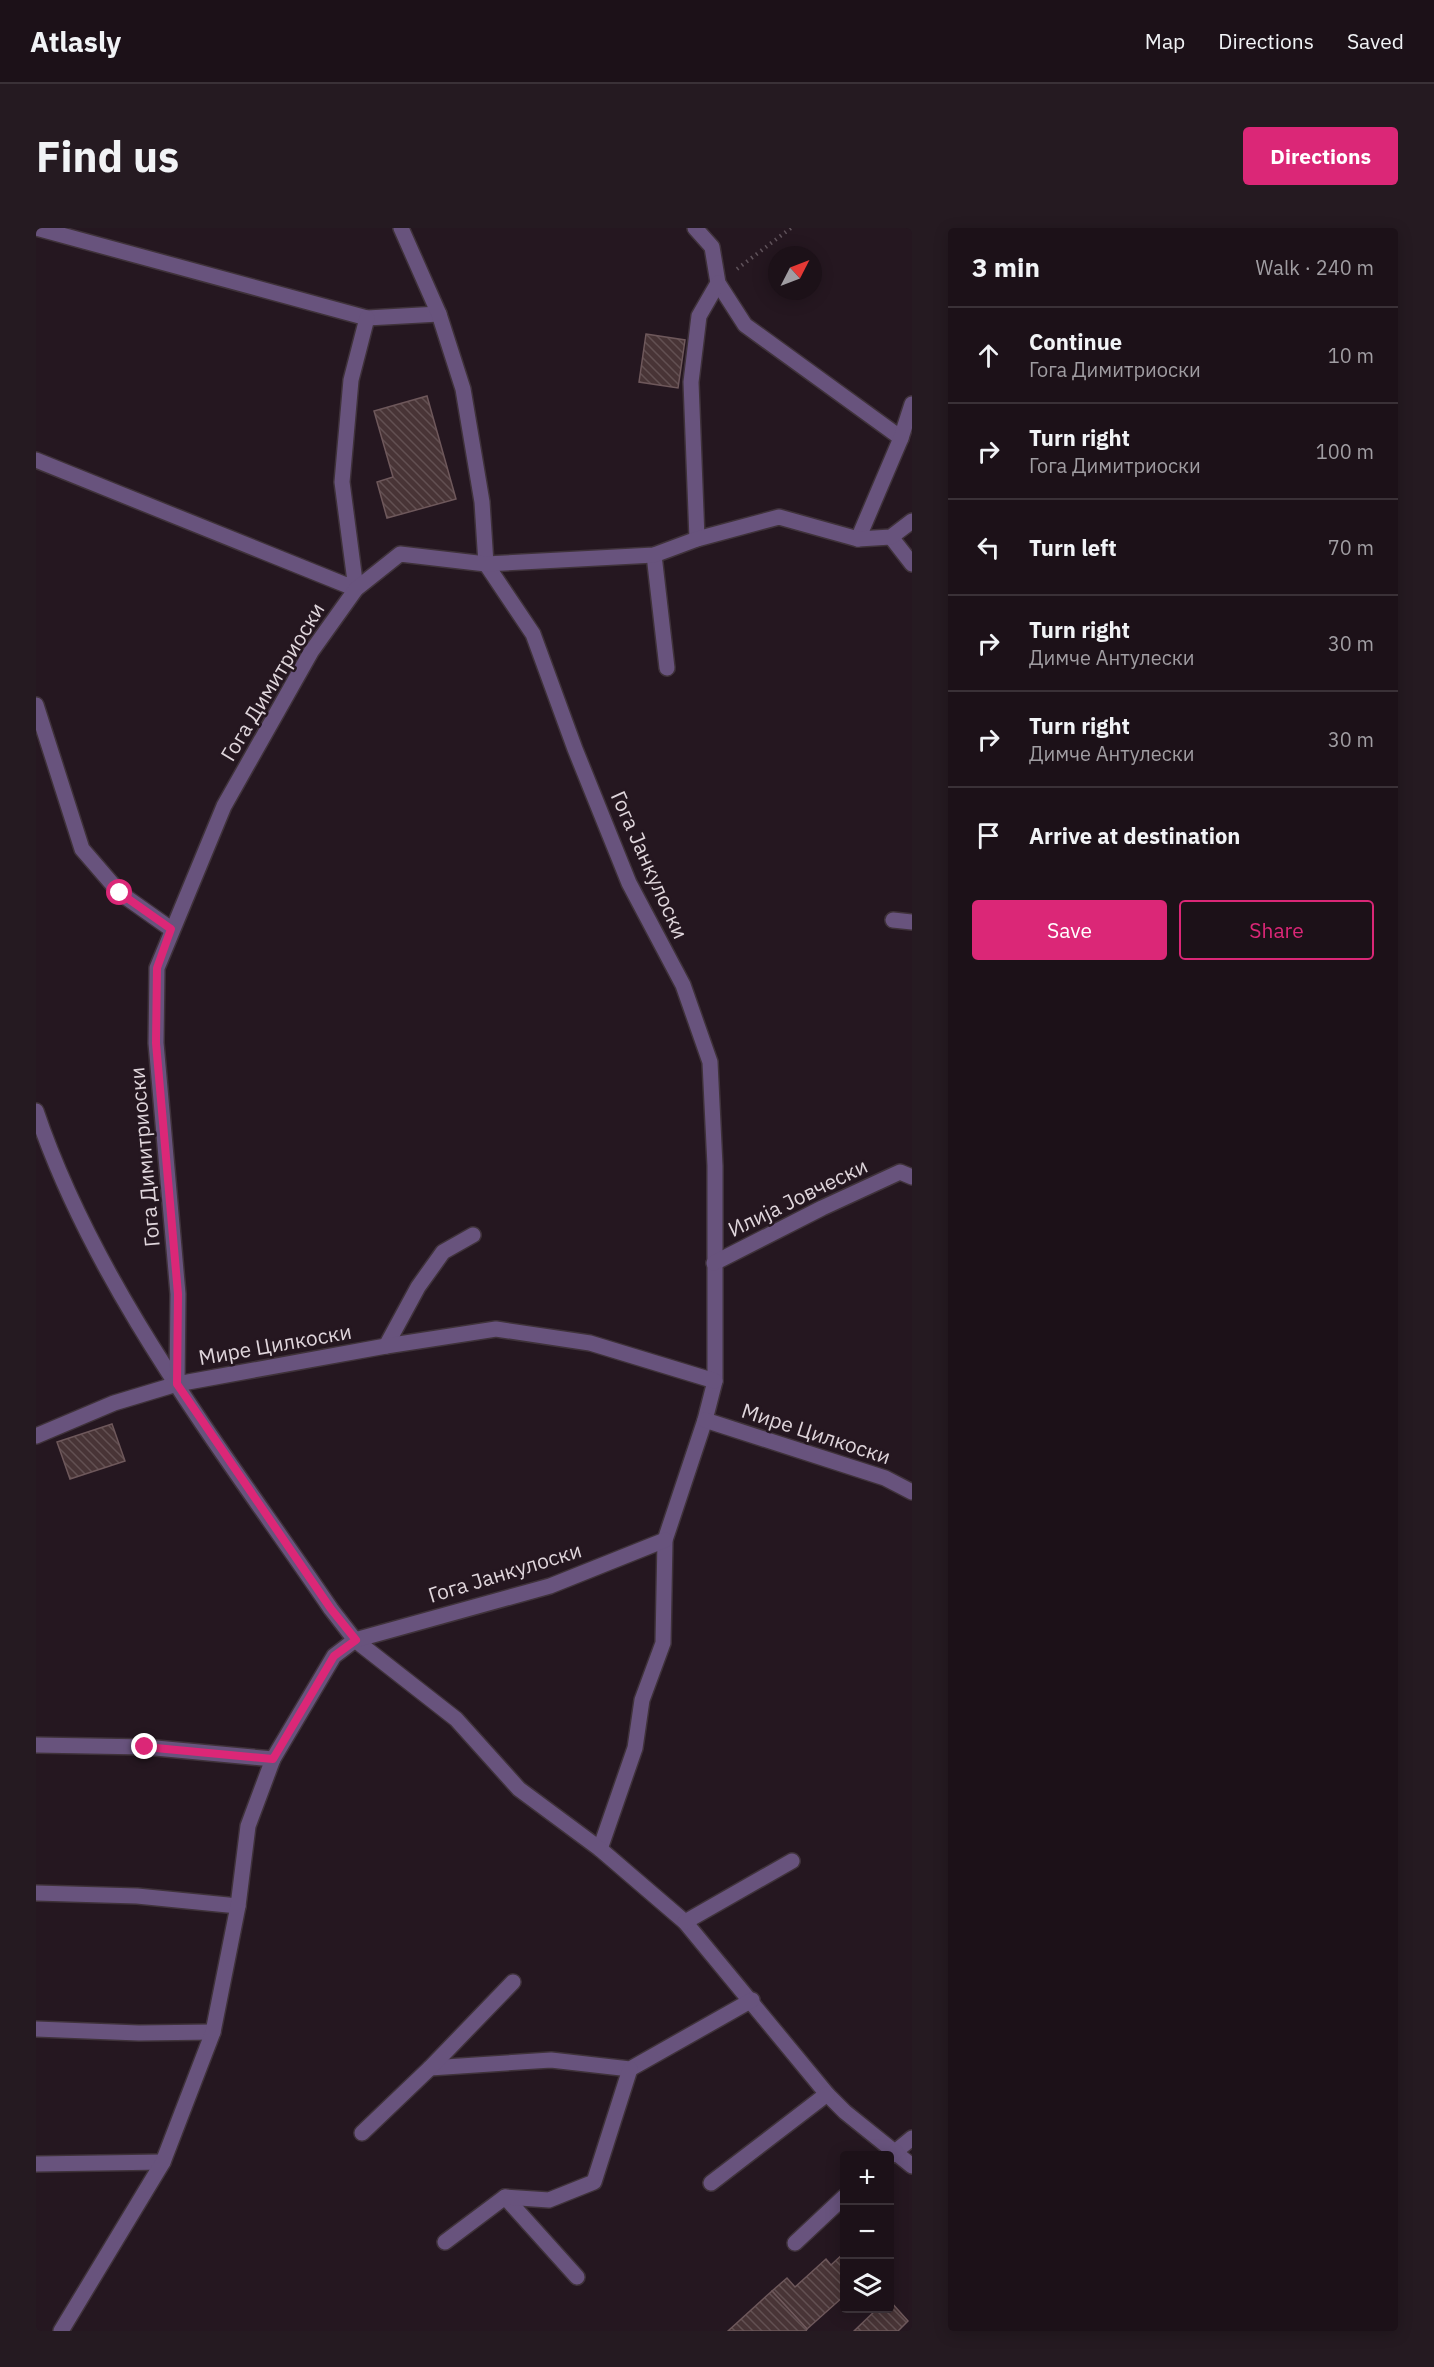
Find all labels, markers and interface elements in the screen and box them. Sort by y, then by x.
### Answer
text: Atlasly [30,23,121,60]
text: Map [1145,27,1185,55]
text: Directions [1218,27,1314,55]
text: Saved [1347,27,1404,55]
button: Directions [1243,127,1398,185]
text: Find us [36,129,179,184]
north arrow [768,246,822,300]
text: 3 min [972,250,1040,284]
text: Walk · 240 m [1256,254,1374,281]
text: Continue [1029,327,1122,356]
icon: ahead [972,339,1005,372]
text: 10 m [1328,342,1374,369]
text: Гога Димитриоски [1029,356,1201,383]
text: Turn right [1029,423,1130,452]
icon: right [972,435,1005,468]
text: 100 m [1316,438,1374,465]
text: Гога Димитриоски [1029,452,1201,479]
icon: left [972,531,1005,564]
text: Turn left [1029,533,1117,562]
text: 70 m [1328,534,1374,561]
street label: Гога Димитриоски [214,597,331,766]
text: Turn right [1029,615,1130,644]
icon: right [972,627,1005,660]
text: 30 m [1328,630,1374,657]
text: Димче Антулески [1029,644,1195,671]
text: Turn right [1029,711,1130,740]
icon: right [972,723,1005,756]
text: 30 m [1328,726,1374,753]
text: Димче Антулески [1029,740,1195,767]
street label: Гога Јанкулоски [605,786,695,943]
icon: arrive [972,819,1005,852]
text: Arrive at destination [1029,821,1240,850]
route start [106,879,132,905]
button: Save [972,900,1167,960]
button: Share [1179,900,1374,960]
street label: Гога Димитриоски [122,1066,166,1248]
street label: Илија Јовчески [723,1151,872,1243]
street label: Мире Цилкоски [196,1317,354,1371]
street label: Мире Цилкоски [738,1396,894,1470]
street label: Гога Јанкулоски [424,1535,585,1609]
route end [131,1733,157,1759]
map controls [840,2151,894,2313]
button: + [840,2151,894,2205]
button: − [840,2205,894,2259]
button: layers [840,2259,894,2313]

